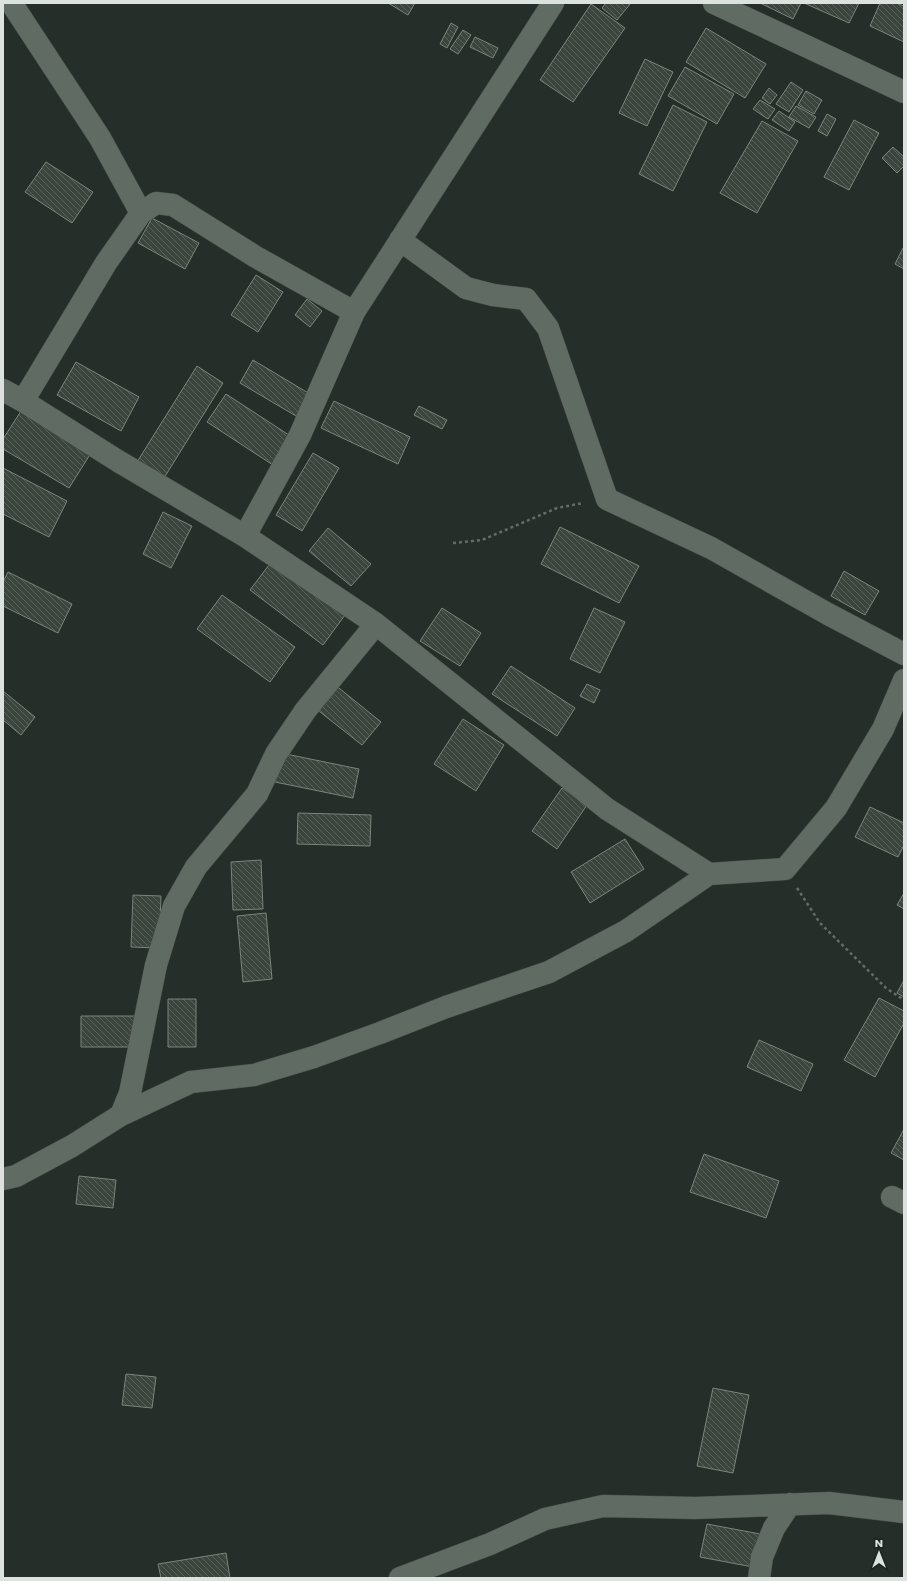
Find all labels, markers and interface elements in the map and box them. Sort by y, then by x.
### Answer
north arrow [859,1533,899,1573]
text: N [875,1535,883,1551]

